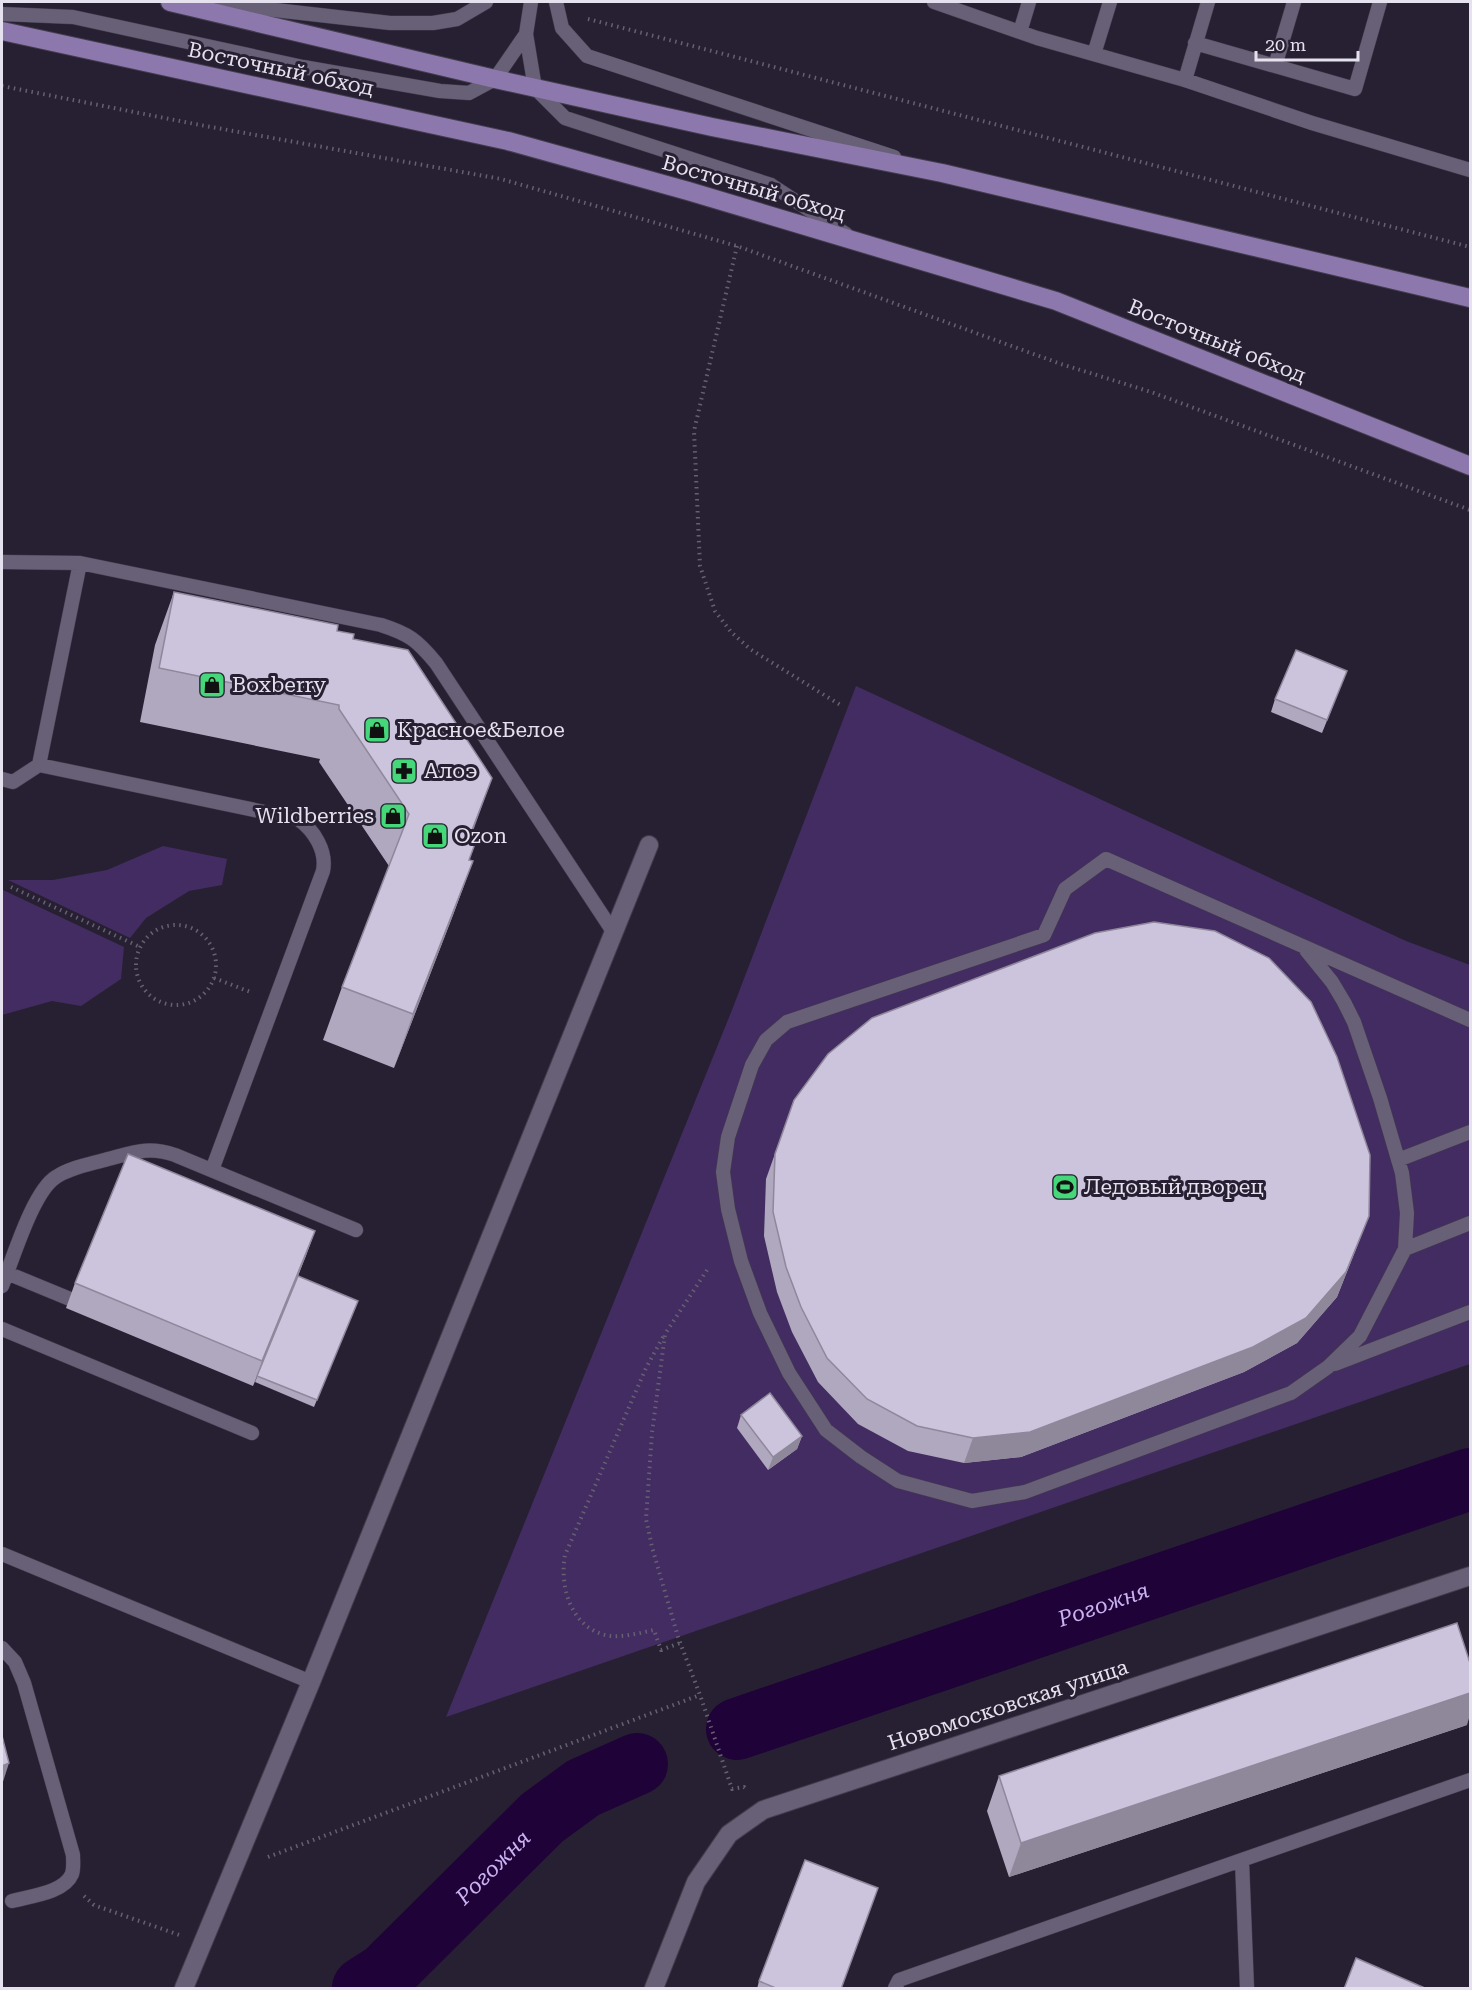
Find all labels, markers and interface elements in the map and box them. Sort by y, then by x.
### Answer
scale bar [1256,24,1358,62]
text: 20 m [1265,34,1306,55]
street label: Восточный обход [186,38,376,100]
street label: Восточный обход [659,150,849,226]
street label: Восточный обход [1125,294,1309,388]
shop icon: Boxberry [197,670,227,700]
place label: Boxberry [232,673,327,697]
shop icon: Красное&Белое [362,715,392,745]
place label: Красное&Белое [397,718,565,742]
pharmacy icon: Алоэ [389,756,419,786]
place label: Алоэ [424,759,477,783]
shop icon: Wildberries [378,801,408,831]
place label: Wildberries [256,804,374,828]
shop icon: Ozon [420,821,450,851]
place label: Ozon [454,824,507,848]
sports icon: Ледовый дворец [1050,1172,1080,1202]
place label: Ледовый дворец [1084,1175,1264,1199]
water label: Рогожня [1054,1577,1152,1631]
street label: Новомосковская улица [885,1655,1132,1755]
water label: Рогожня [450,1825,535,1910]

